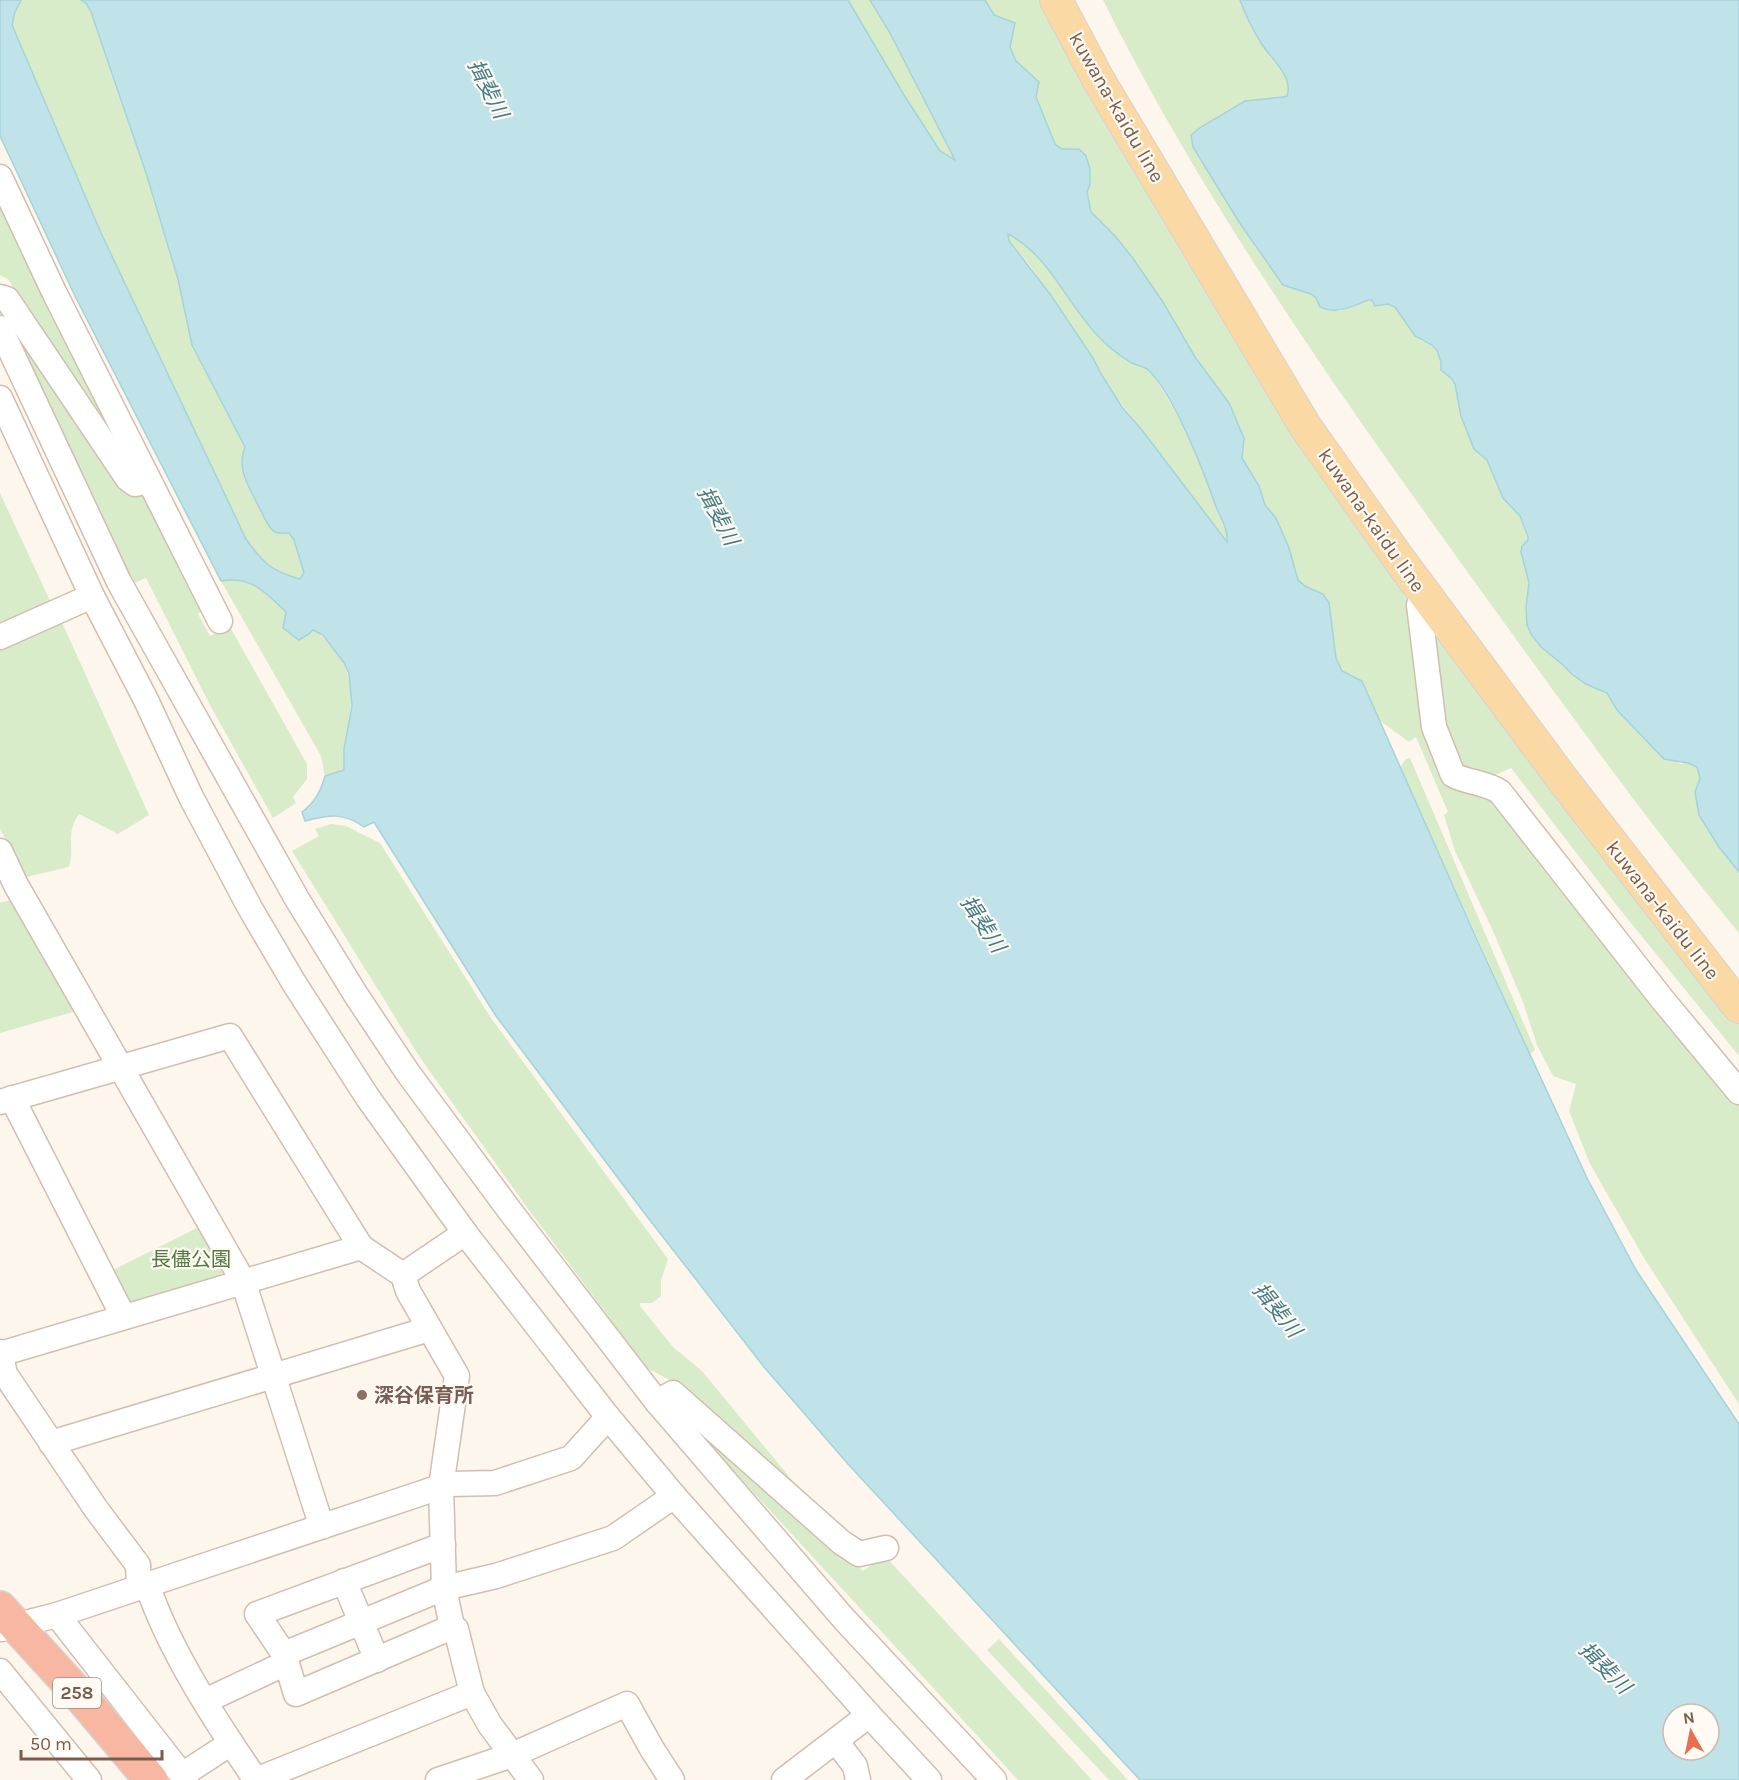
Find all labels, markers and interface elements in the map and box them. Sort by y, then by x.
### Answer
street label: kuwana-kaidu line [1064,28,1169,187]
water label: 揖斐川 [463,55,514,124]
street label: kuwana-kaidu line [1313,444,1430,596]
water label: 揖斐川 [693,483,744,551]
street label: kuwana-kaidu line [1601,836,1724,984]
water label: 揖斐川 [956,891,1011,959]
park label: 長儘公園 [151,1248,231,1271]
water label: 揖斐川 [1248,1278,1307,1344]
place label: 深谷保育所 [374,1384,474,1407]
marker: 深谷保育所 [355,1388,369,1402]
water label: 揖斐川 [1574,1637,1637,1700]
road number: 258 [53,1678,101,1708]
north arrow [1661,1702,1721,1762]
text: N [1682,1707,1696,1728]
scale bar [21,1723,162,1761]
text: 50 m [30,1733,72,1755]

